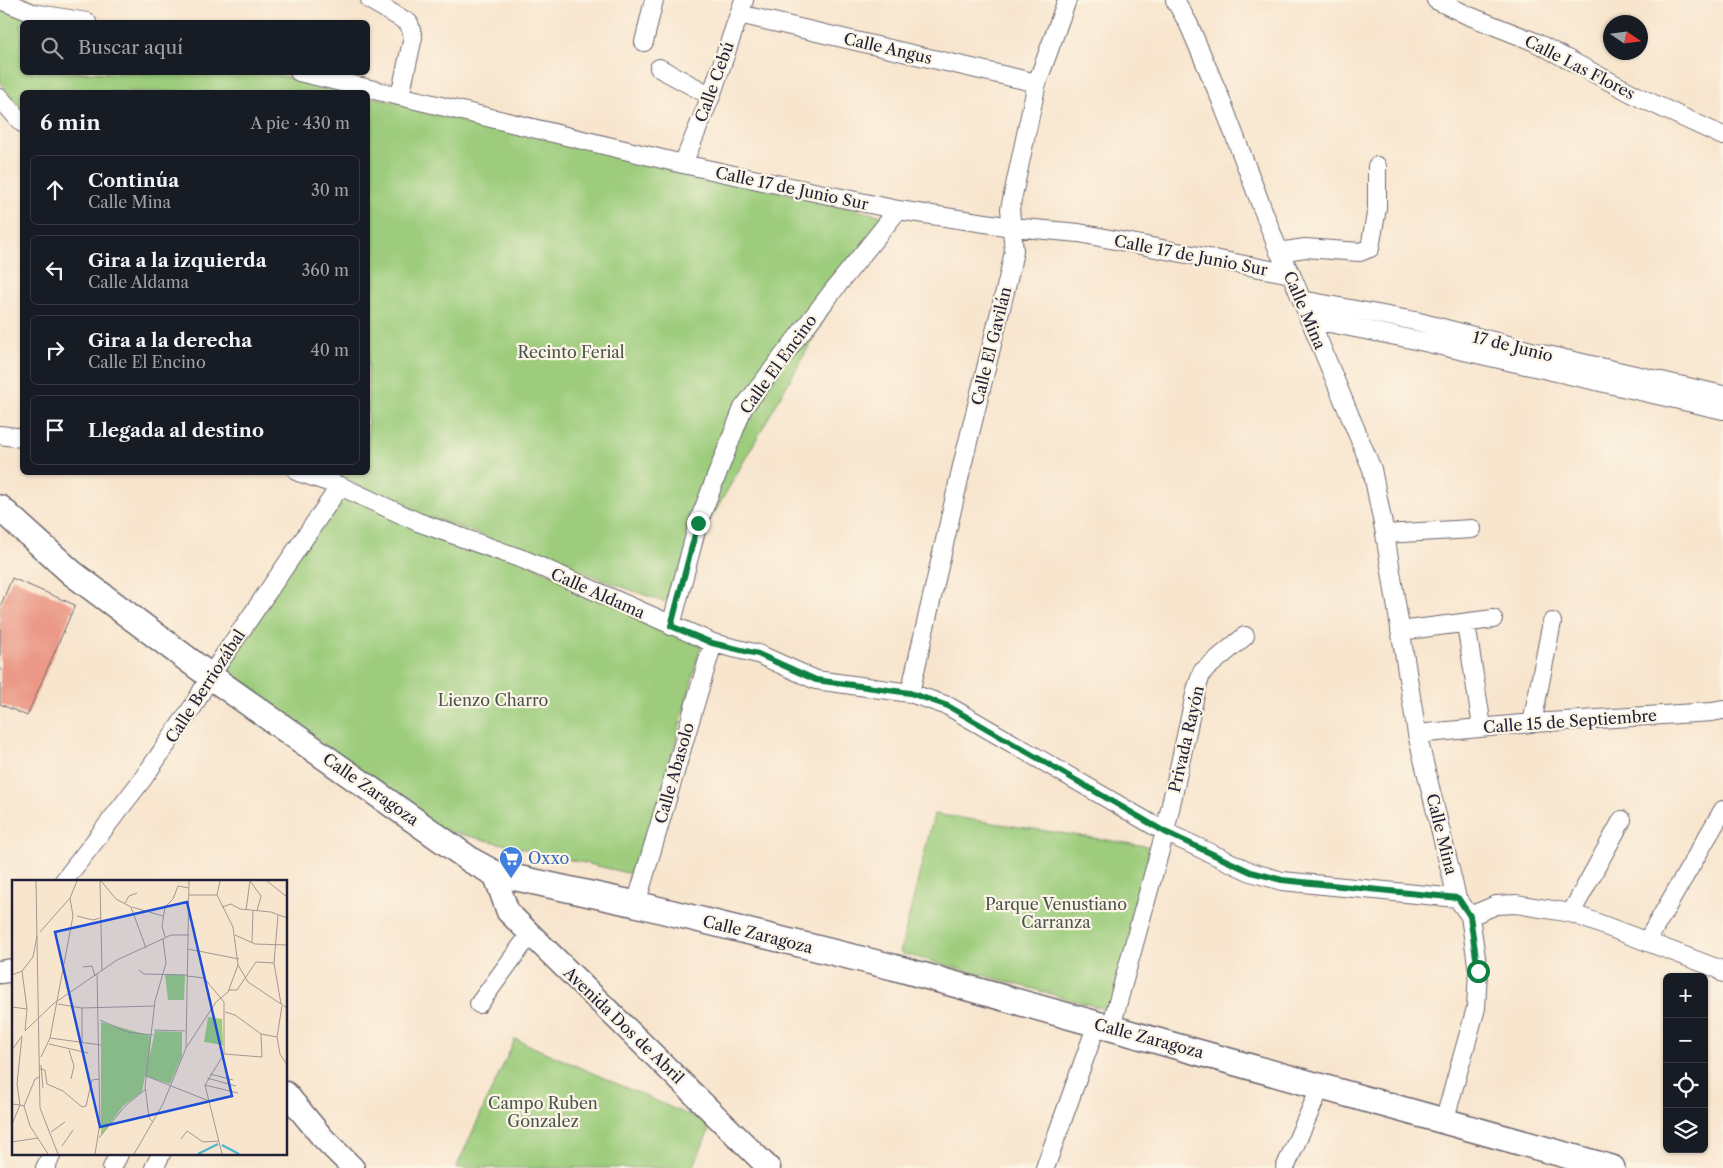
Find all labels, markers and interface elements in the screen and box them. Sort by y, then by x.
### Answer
north arrow [1603,15,1648,60]
search box [20,20,370,75]
street label: Calle Angus [842,28,934,68]
street label: Calle Las Flores [1522,31,1638,103]
icon: search [38,34,66,62]
text: Buscar aquí [78,36,183,59]
street label: Calle Cebú [690,39,738,125]
text: 6 min [40,110,101,135]
text: A pie · 430 m [250,113,350,133]
street label: Calle 17 de Junio Sur [714,162,871,214]
text: Continúa [88,169,179,192]
icon: ahead [41,176,69,204]
text: 30 m [311,180,349,200]
text: Calle Mina [88,192,171,212]
street label: Calle 17 de Junio Sur [1113,230,1270,280]
text: Gira a la izquierda [88,249,267,272]
icon: left [41,256,69,284]
text: 360 m [302,260,349,280]
street label: Calle Mina [1280,268,1331,353]
text: Calle Aldama [88,272,189,292]
street label: Calle El Gavilán [967,285,1015,407]
street label: Calle El Encino [735,310,821,417]
street label: 17 de Junio [1471,326,1555,366]
text: Gira a la derecha [88,329,252,352]
icon: right [41,336,69,364]
text: 40 m [310,340,349,360]
park label: Recinto Ferial [517,342,625,362]
text: Calle El Encino [88,352,206,372]
icon: arrive [41,416,69,444]
text: Llegada al destino [88,419,264,442]
route end [687,512,710,535]
street label: Calle Aldama [548,563,649,623]
street label: Calle Berriozábal [161,625,249,747]
street label: Privada Rayón [1164,684,1208,794]
park label: Lienzo Charro [438,690,548,710]
street label: Calle 15 de Septiembre [1482,705,1658,737]
street label: Calle Abasolo [650,720,698,826]
street label: Calle Zaragoza [319,748,423,830]
street label: Calle Mina [1422,791,1462,877]
supermarket icon: Oxxo [498,845,524,879]
place label: Oxxo [528,848,569,868]
inset map [12,880,288,1156]
park label: Parque Venustiano Carranza [985,894,1127,932]
street label: Calle Zaragoza [701,911,816,957]
route start [1467,960,1490,983]
street label: Avenida Dos de Abril [559,962,688,1088]
map controls [1663,973,1708,1153]
button: + [1663,973,1708,1018]
street label: Calle Zaragoza [1092,1014,1207,1062]
button: − [1663,1018,1708,1063]
button: locate [1663,1063,1708,1108]
park label: Campo Ruben Gonzalez [488,1093,598,1131]
button: layers [1663,1108,1708,1153]

